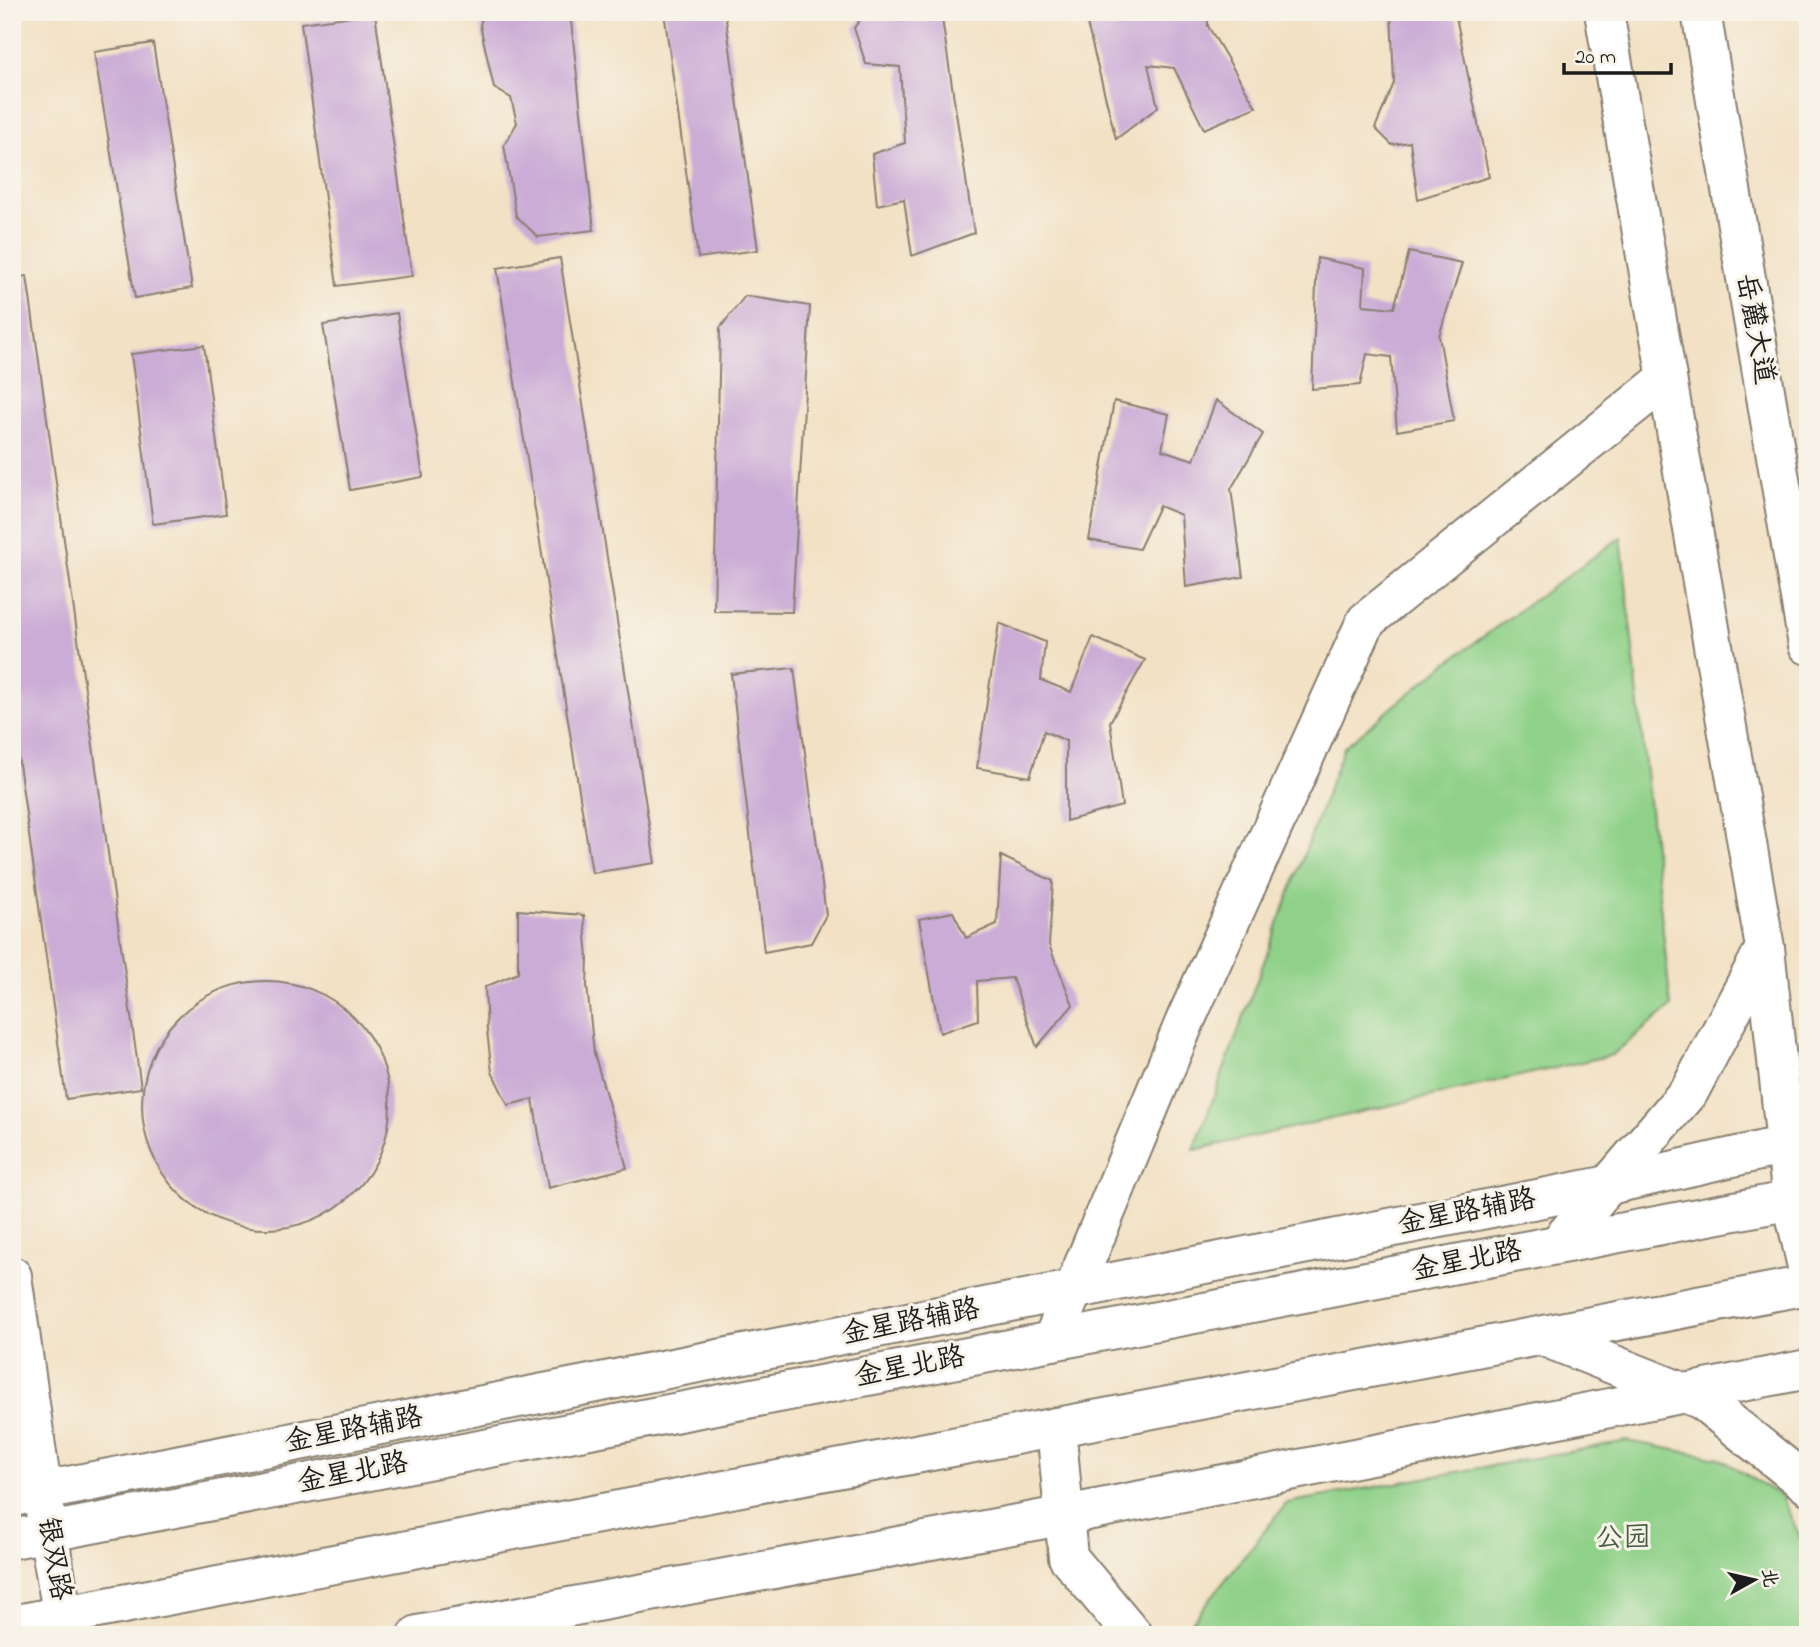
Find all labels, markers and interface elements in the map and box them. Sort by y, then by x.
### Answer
scale bar [1564,32,1671,76]
text: 20 m [1575,43,1616,73]
street label: 岳麓大道 [1724,270,1784,388]
street label: 金星路辅路 [1394,1180,1540,1246]
street label: 金星北路 [1408,1231,1526,1293]
street label: 金星路辅路 [838,1290,984,1356]
street label: 金星北路 [851,1337,969,1399]
street label: 金星路辅路 [281,1398,427,1464]
street label: 金星北路 [294,1443,412,1505]
street label: 银双路 [26,1514,80,1604]
park label: 公园 [1595,1519,1651,1560]
north arrow [1718,1546,1788,1616]
text: 北 [1754,1567,1783,1589]

